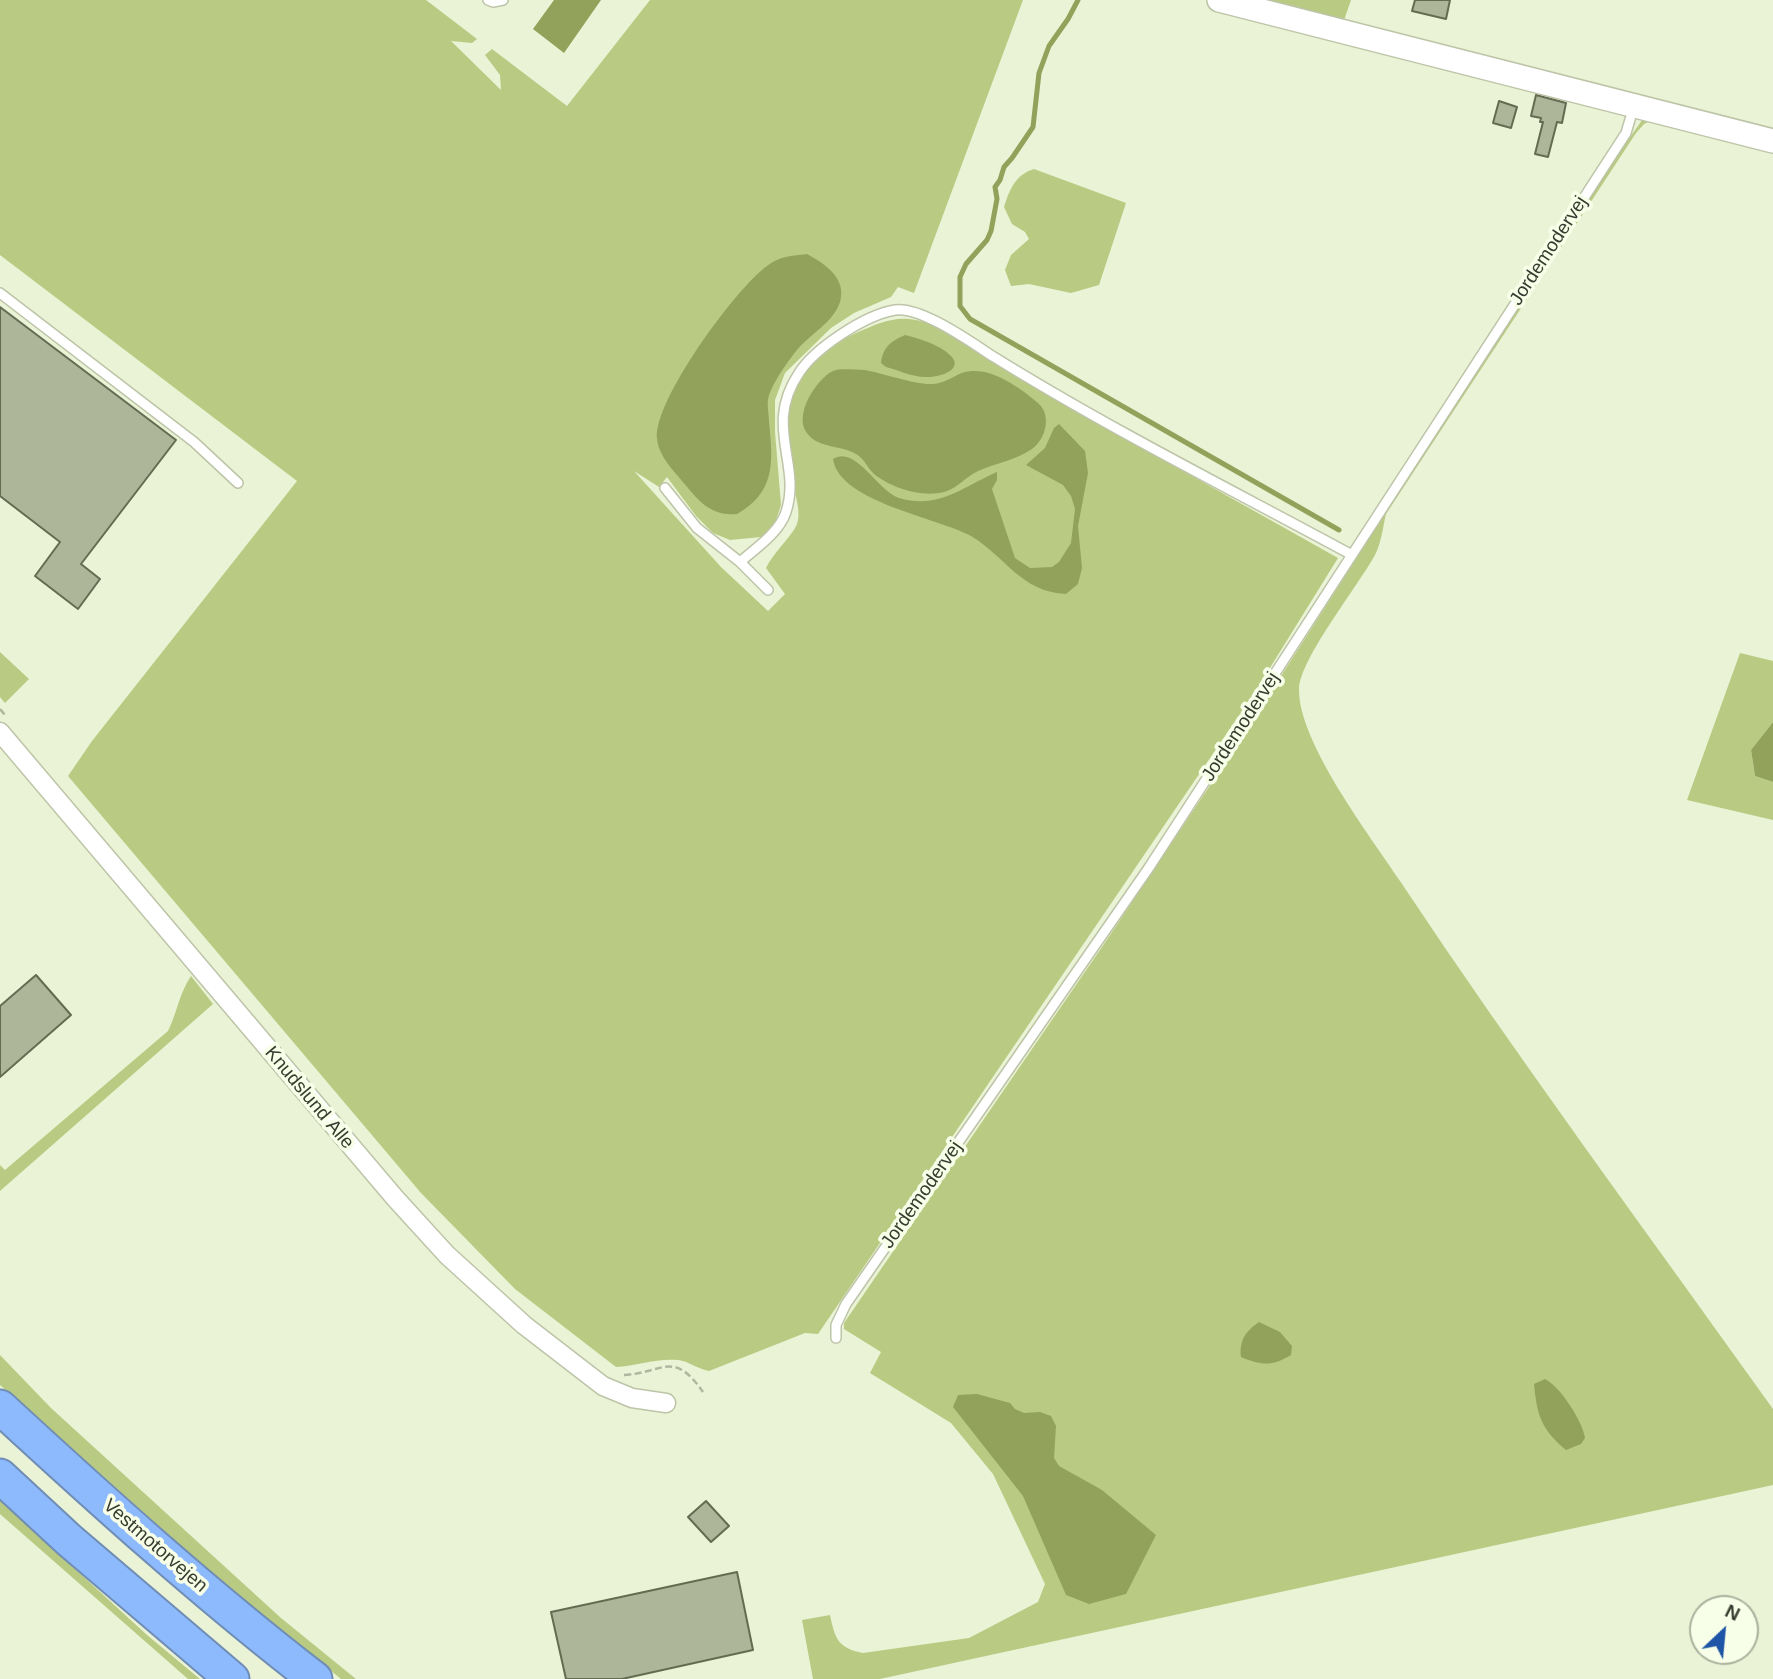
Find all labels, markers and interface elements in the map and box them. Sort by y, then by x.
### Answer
street label: Jordemodervej [1505,192,1593,310]
street label: Jordemodervej [1197,668,1285,786]
street label: Knudslund Alle [260,1042,358,1154]
street label: Jordemodervej [877,1137,967,1253]
street label: Vestmotorvejen [98,1494,212,1598]
north arrow [1689,1595,1759,1665]
text: N [1722,1600,1743,1625]

